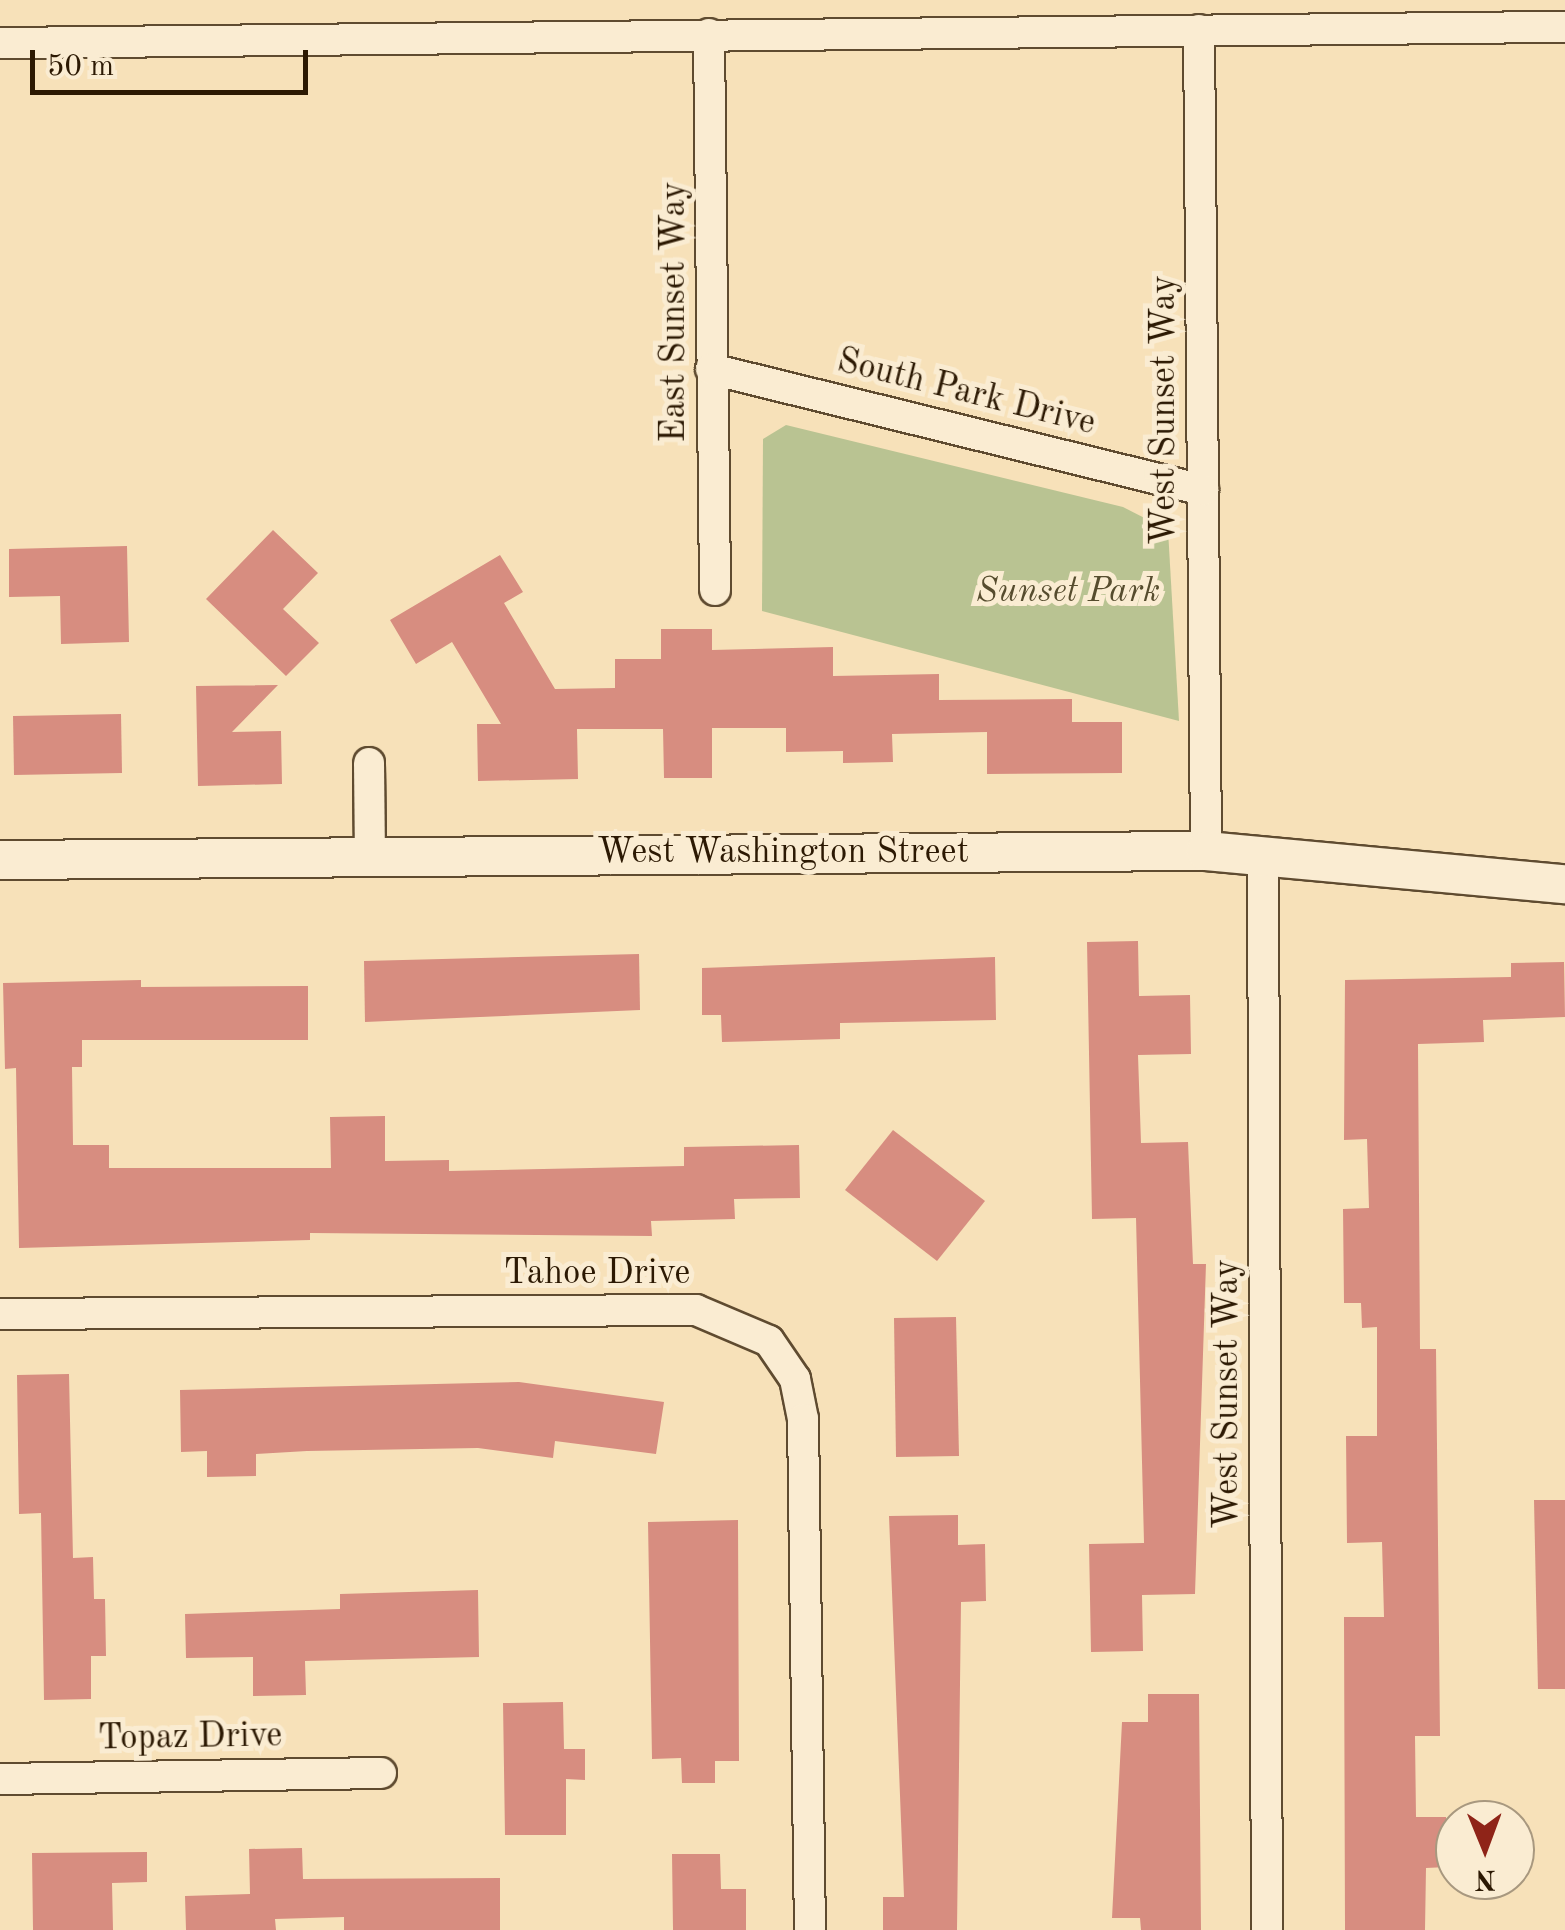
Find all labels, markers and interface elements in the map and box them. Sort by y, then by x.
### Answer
scale bar [35,30,312,92]
text: 50 m [47,52,114,82]
street label: East Sunset Way [654,181,696,443]
street label: West Sunset Way [1144,275,1186,545]
street label: South Park Drive [832,341,1100,445]
park label: Sunset Park [976,571,1160,613]
street label: West Washington Street [597,832,969,874]
street label: Tahoe Drive [504,1253,690,1295]
street label: West Sunset Way [1207,1259,1249,1529]
street label: Topaz Drive [97,1715,283,1761]
north arrow [1435,1800,1535,1900]
text: N [1475,1864,1496,1892]

